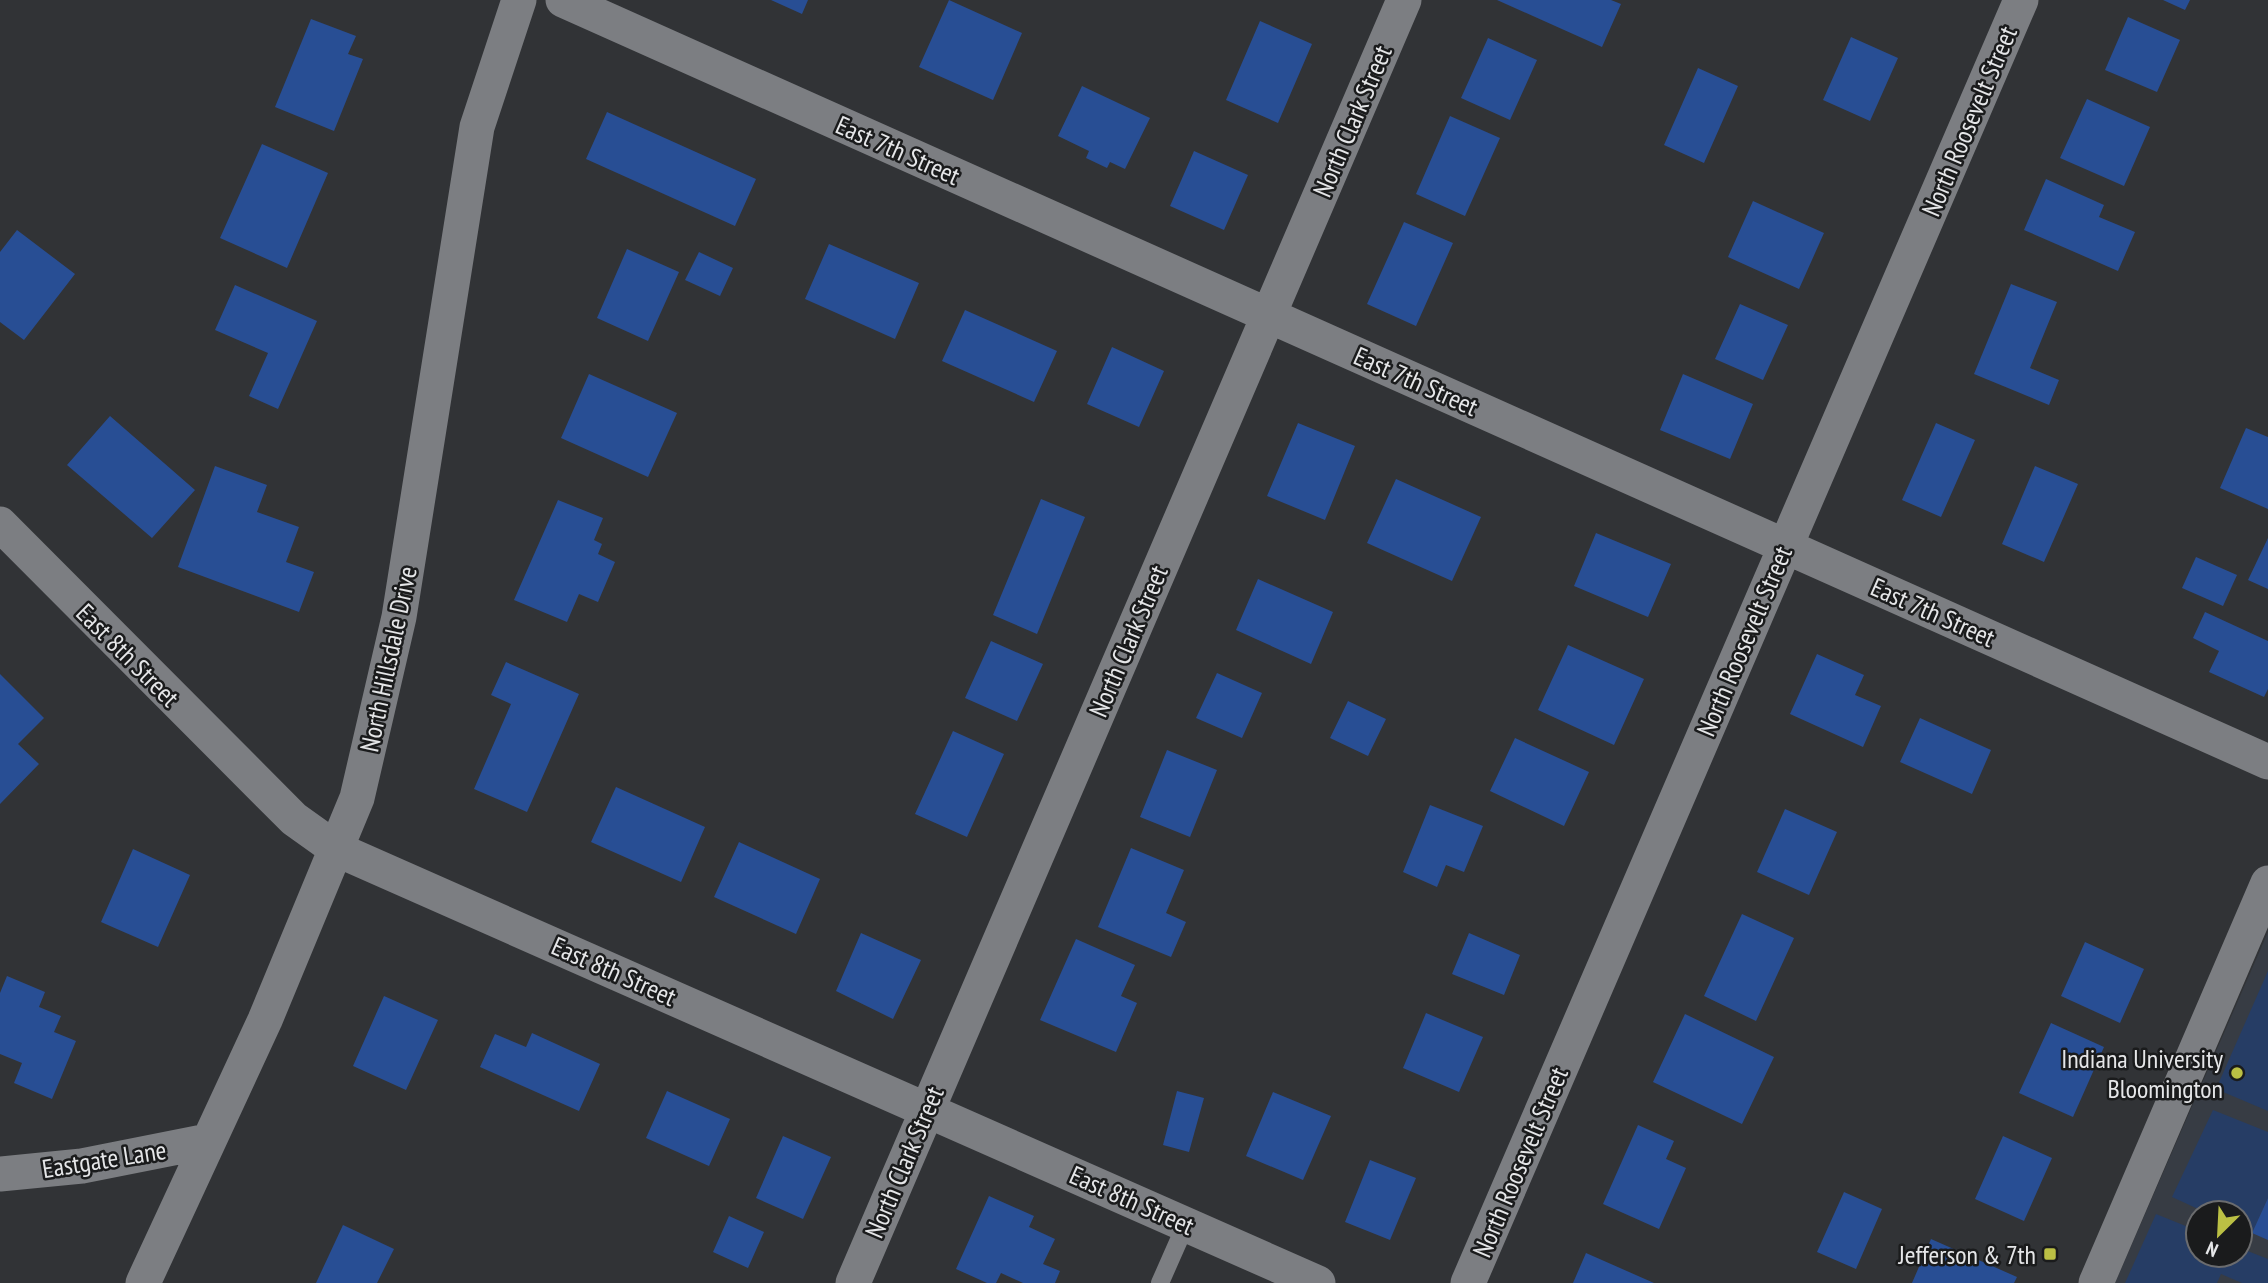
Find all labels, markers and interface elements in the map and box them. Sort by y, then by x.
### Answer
street label: North Roosevelt Street [1914,21,2024,221]
street label: North Clark Street [1305,40,1399,202]
street label: East 7th Street [831,108,965,192]
street label: East 7th Street [1349,339,1483,423]
street label: North Roosevelt Street [1689,541,1799,741]
street label: North Clark Street [1081,560,1175,722]
street label: North Hillsdale Drive [352,563,424,755]
street label: East 7th Street [1866,570,2000,654]
street label: East 8th Street [69,596,187,714]
street label: East 8th Street [547,929,681,1013]
place label: Indiana University Bloomington [2061,1042,2223,1105]
street label: North Roosevelt Street [1465,1062,1575,1262]
marker: Indiana University Bloomington [2229,1065,2245,1081]
street label: North Clark Street [857,1081,951,1243]
street label: Eastgate Lane [40,1133,168,1185]
street label: East 8th Street [1065,1158,1199,1242]
north arrow [2184,1199,2254,1269]
text: N [2203,1236,2222,1263]
place label: Jefferson & 7th [1897,1238,2036,1271]
marker: Jefferson & 7th [2042,1246,2058,1262]

